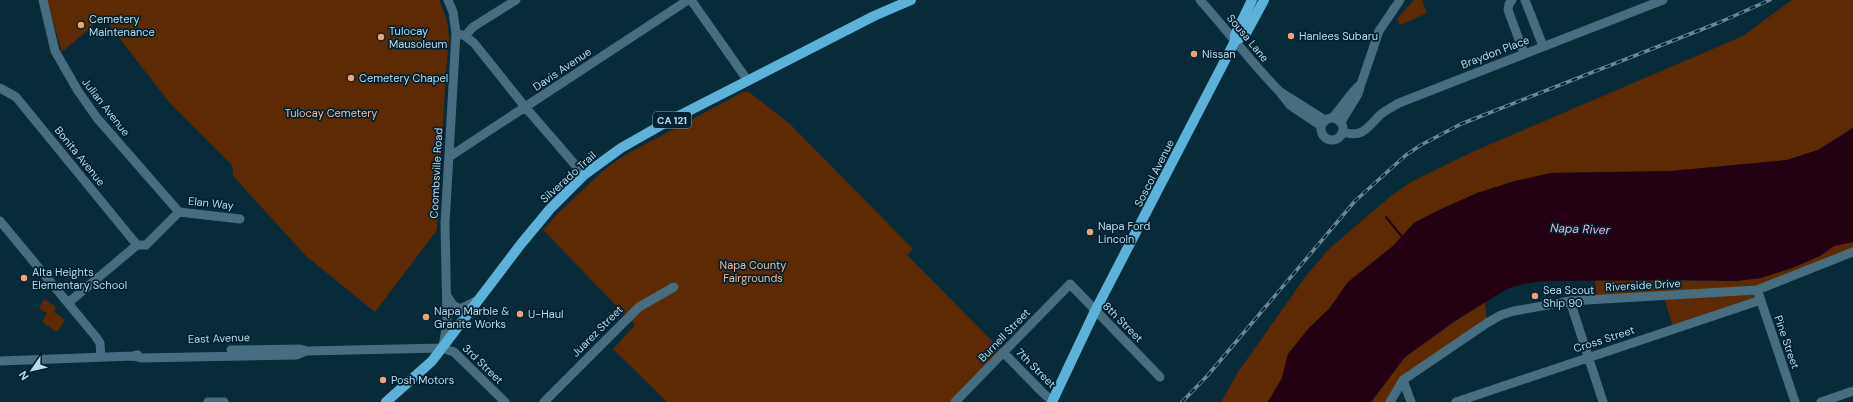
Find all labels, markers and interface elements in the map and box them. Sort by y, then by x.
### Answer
street label: Sousa Lane [1224,11,1272,65]
place label: Cemetery Maintenance [89,12,155,39]
marker: Cemetery Maintenance [76,20,86,30]
place label: Tulocay Mausoleum [389,24,448,51]
place label: Hanlees Subaru [1299,29,1378,43]
marker: Hanlees Subaru [1286,31,1296,41]
marker: Tulocay Mausoleum [376,32,386,42]
street label: Braydon Place [1459,33,1531,71]
street label: Davis Avenue [530,44,594,94]
place label: Nissan [1202,47,1236,61]
marker: Nissan [1189,49,1199,59]
place label: Cemetery Chapel [359,71,448,85]
marker: Cemetery Chapel [346,73,356,83]
street label: Julian Avenue [79,75,133,139]
park label: Tulocay Cemetery [285,106,377,120]
road number: CA 121 [653,112,691,128]
street label: Bonita Avenue [52,123,108,189]
street label: Coombsville Road [427,127,445,219]
street label: Soscol Avenue [1131,137,1177,209]
street label: Silverado Trail [537,148,599,206]
street label: Elan Way [187,194,235,212]
place label: Napa Ford Lincoln [1098,219,1150,246]
water label: Napa River [1550,220,1611,238]
marker: Napa Ford Lincoln [1085,227,1095,237]
park label: Napa County Fairgrounds [720,258,786,285]
place label: Alta Heights Elementary School [32,265,127,292]
marker: Alta Heights Elementary School [19,273,29,283]
street label: Riverside Drive [1605,276,1681,294]
place label: Sea Scout Ship 90 [1543,283,1594,310]
marker: Sea Scout Ship 90 [1530,291,1540,301]
street label: 8th Street [1100,299,1146,345]
street label: Juarez Street [568,302,626,360]
place label: Napa Marble & Granite Works [434,304,509,331]
street label: Burnell Street [975,305,1033,365]
place label: U-Haul [528,307,563,321]
marker: U-Haul [515,309,525,319]
marker: Napa Marble & Granite Works [421,312,431,322]
street label: Pine Street [1771,313,1803,371]
street label: Cross Street [1572,323,1636,355]
street label: East Avenue [188,330,250,346]
street label: 3rd Street [460,341,506,387]
street label: 7th Street [1013,345,1059,391]
north arrow [12,350,52,390]
text: N [16,368,32,383]
place label: Posh Motors [391,373,454,387]
marker: Posh Motors [378,375,388,385]

